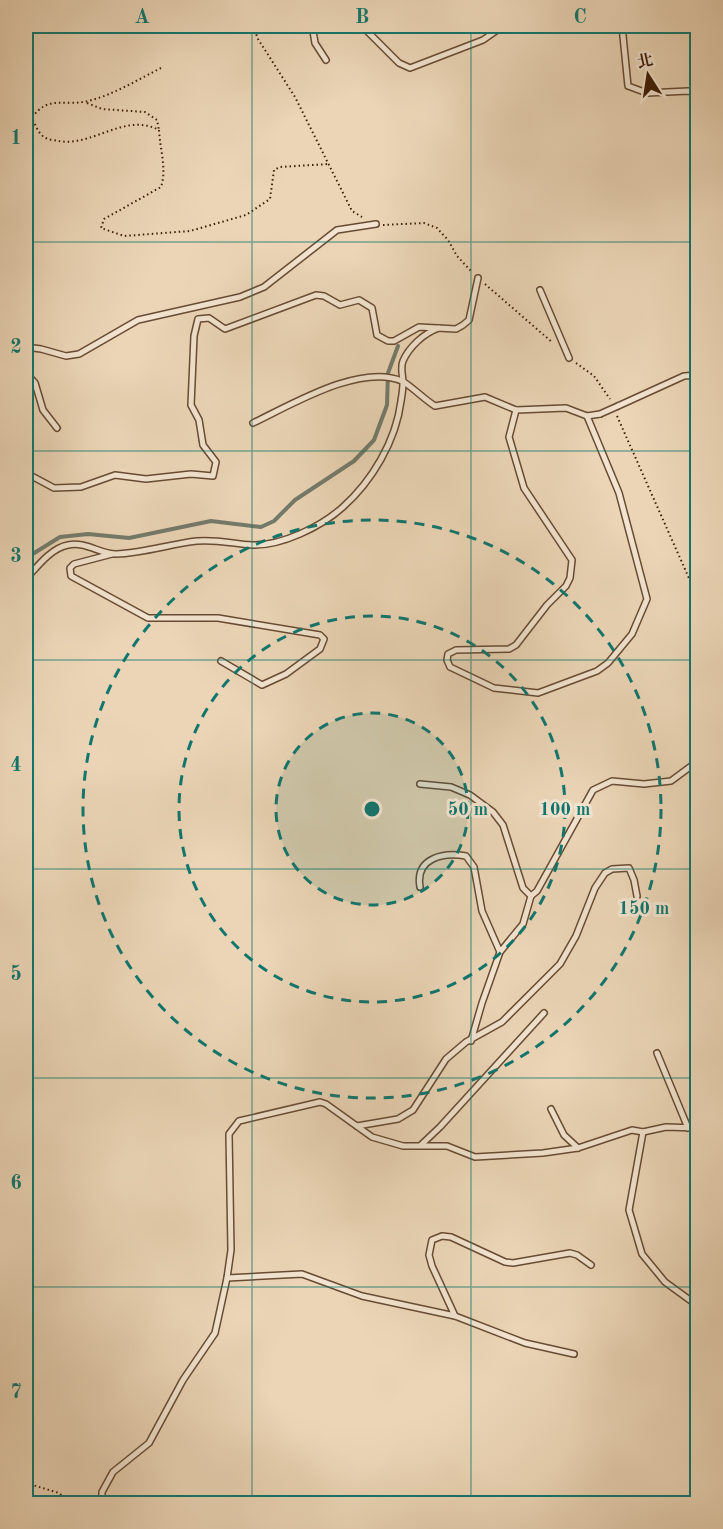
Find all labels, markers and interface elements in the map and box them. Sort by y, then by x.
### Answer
text: A [134,8,150,28]
text: B [355,8,369,28]
text: C [573,8,587,28]
north arrow [618,45,678,105]
text: 北 [635,51,655,72]
text: 1 [10,129,22,149]
text: 2 [10,338,22,358]
text: 3 [10,547,22,567]
text: 4 [10,756,22,776]
centre of rings [362,799,382,819]
text: 50 m [448,801,488,819]
text: 100 m [540,801,590,819]
text: 150 m [619,900,669,918]
text: 5 [10,964,22,985]
text: 6 [10,1174,22,1194]
text: 7 [10,1383,22,1403]

